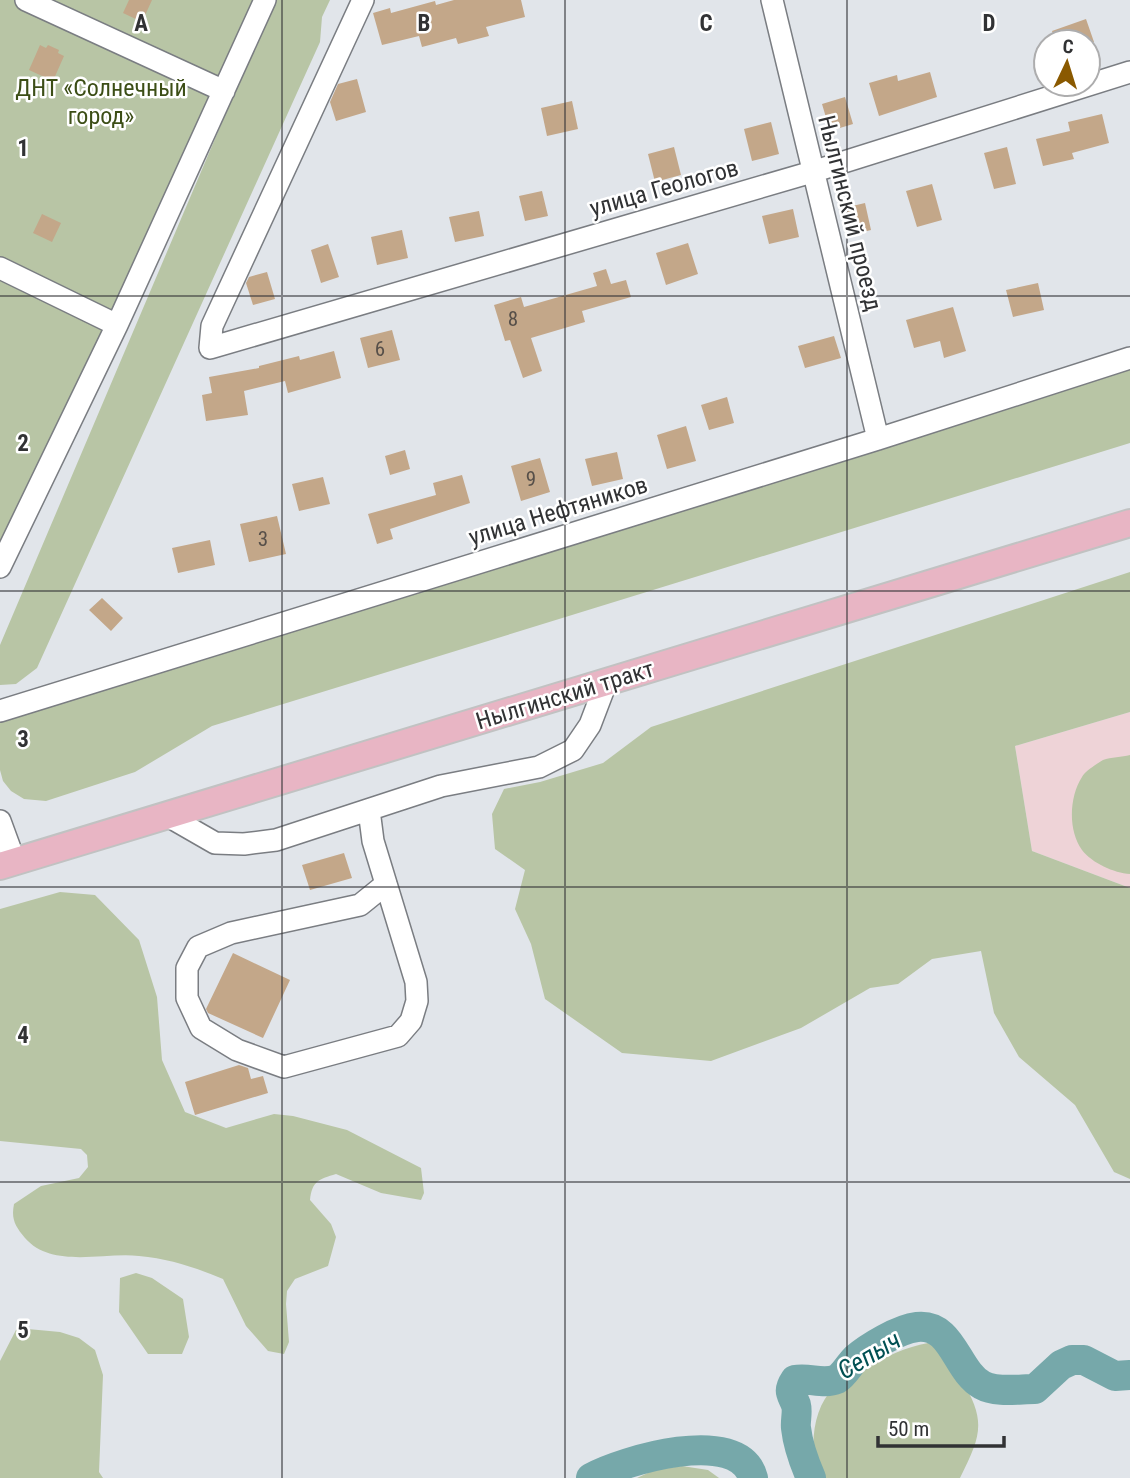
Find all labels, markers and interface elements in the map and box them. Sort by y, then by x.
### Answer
text: A [134,10,148,37]
text: B [418,10,430,37]
text: C [699,10,713,37]
text: D [983,10,996,37]
north arrow [1032,28,1102,98]
text: С [1062,35,1075,58]
park label: ДНТ «Солнечный город» [15,74,187,130]
street label: Нылгинский проезд [812,112,888,314]
text: 1 [17,135,29,162]
street label: улица Геологов [586,153,742,223]
house number: 8 [508,307,518,331]
house number: 6 [375,337,385,361]
text: 2 [17,430,29,457]
house number: 9 [526,467,536,491]
street label: улица Нефтяников [465,470,651,552]
house number: 3 [258,527,268,551]
street label: Нылгинский тракт [473,655,657,735]
text: 3 [17,726,29,753]
text: 4 [17,1022,29,1049]
text: 5 [17,1317,29,1344]
water label: Сепыч [832,1325,906,1385]
scale bar [878,1404,1004,1448]
text: 50 m [888,1417,929,1441]

